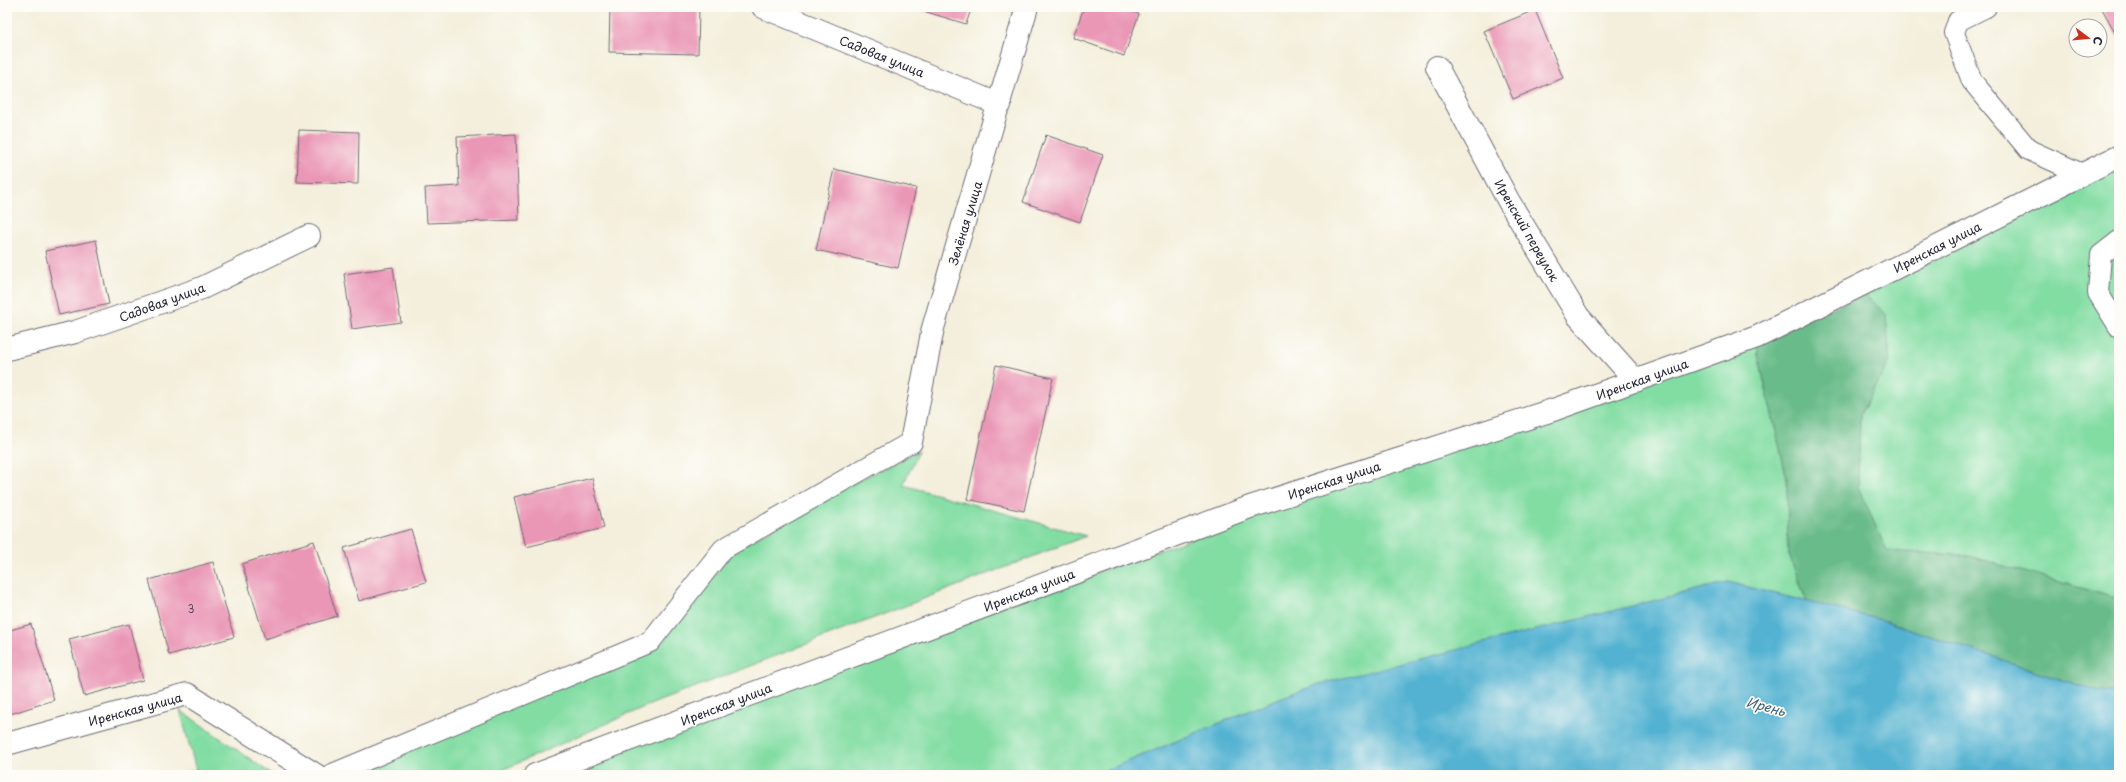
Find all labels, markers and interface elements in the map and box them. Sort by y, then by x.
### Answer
north arrow [2068,18,2108,58]
street label: Садовая улица [837,31,928,81]
text: С [2089,35,2107,47]
street label: Иренский переулок [1490,176,1564,285]
street label: Зелёная улица [944,178,986,267]
street label: Иренская улица [1890,217,1984,277]
street label: Садовая улица [116,278,208,326]
street label: Иренская улица [1594,354,1691,404]
street label: Иренская улица [1285,456,1383,503]
street label: Иренская улица [981,564,1078,616]
house number: 3 [188,601,194,616]
street label: Иренская улица [678,678,775,730]
street label: Иренская улица [86,688,184,730]
water label: Ирень [1744,692,1789,721]

